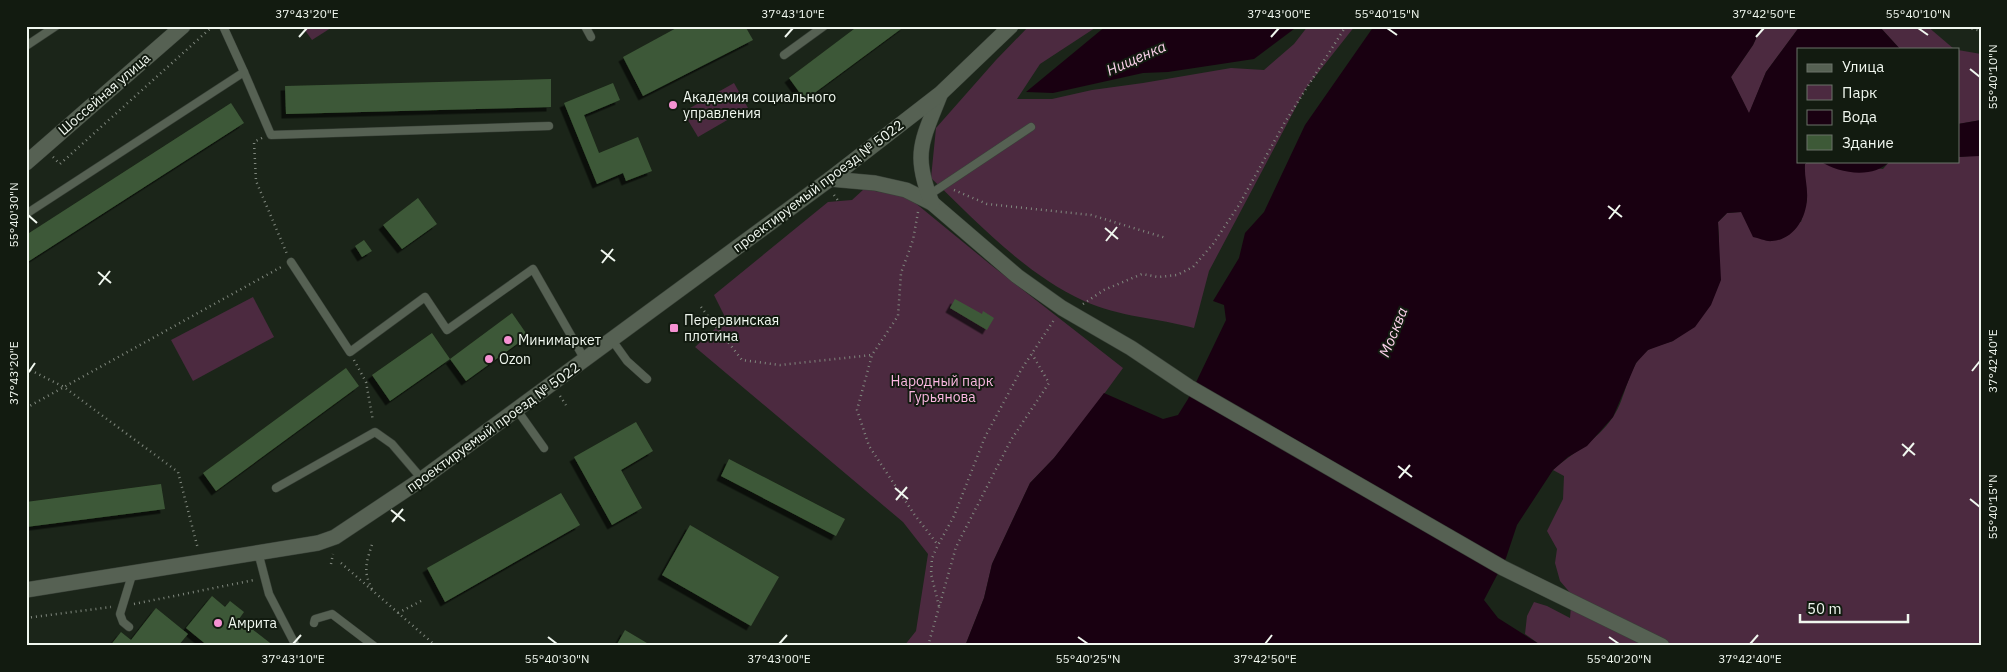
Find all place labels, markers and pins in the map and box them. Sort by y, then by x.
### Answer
place label: Академия социального управления [683,88,836,122]
marker: Академия социального управления [667,99,679,111]
place label: Перервинская плотина [684,311,779,345]
marker: Перервинская плотина [668,322,680,334]
place label: Минимаркет [518,331,601,349]
marker: Минимаркет [502,334,514,346]
place label: Ozon [499,350,531,368]
marker: Ozon [483,353,495,365]
place label: Амрита [228,614,277,632]
marker: Амрита [212,617,224,629]

